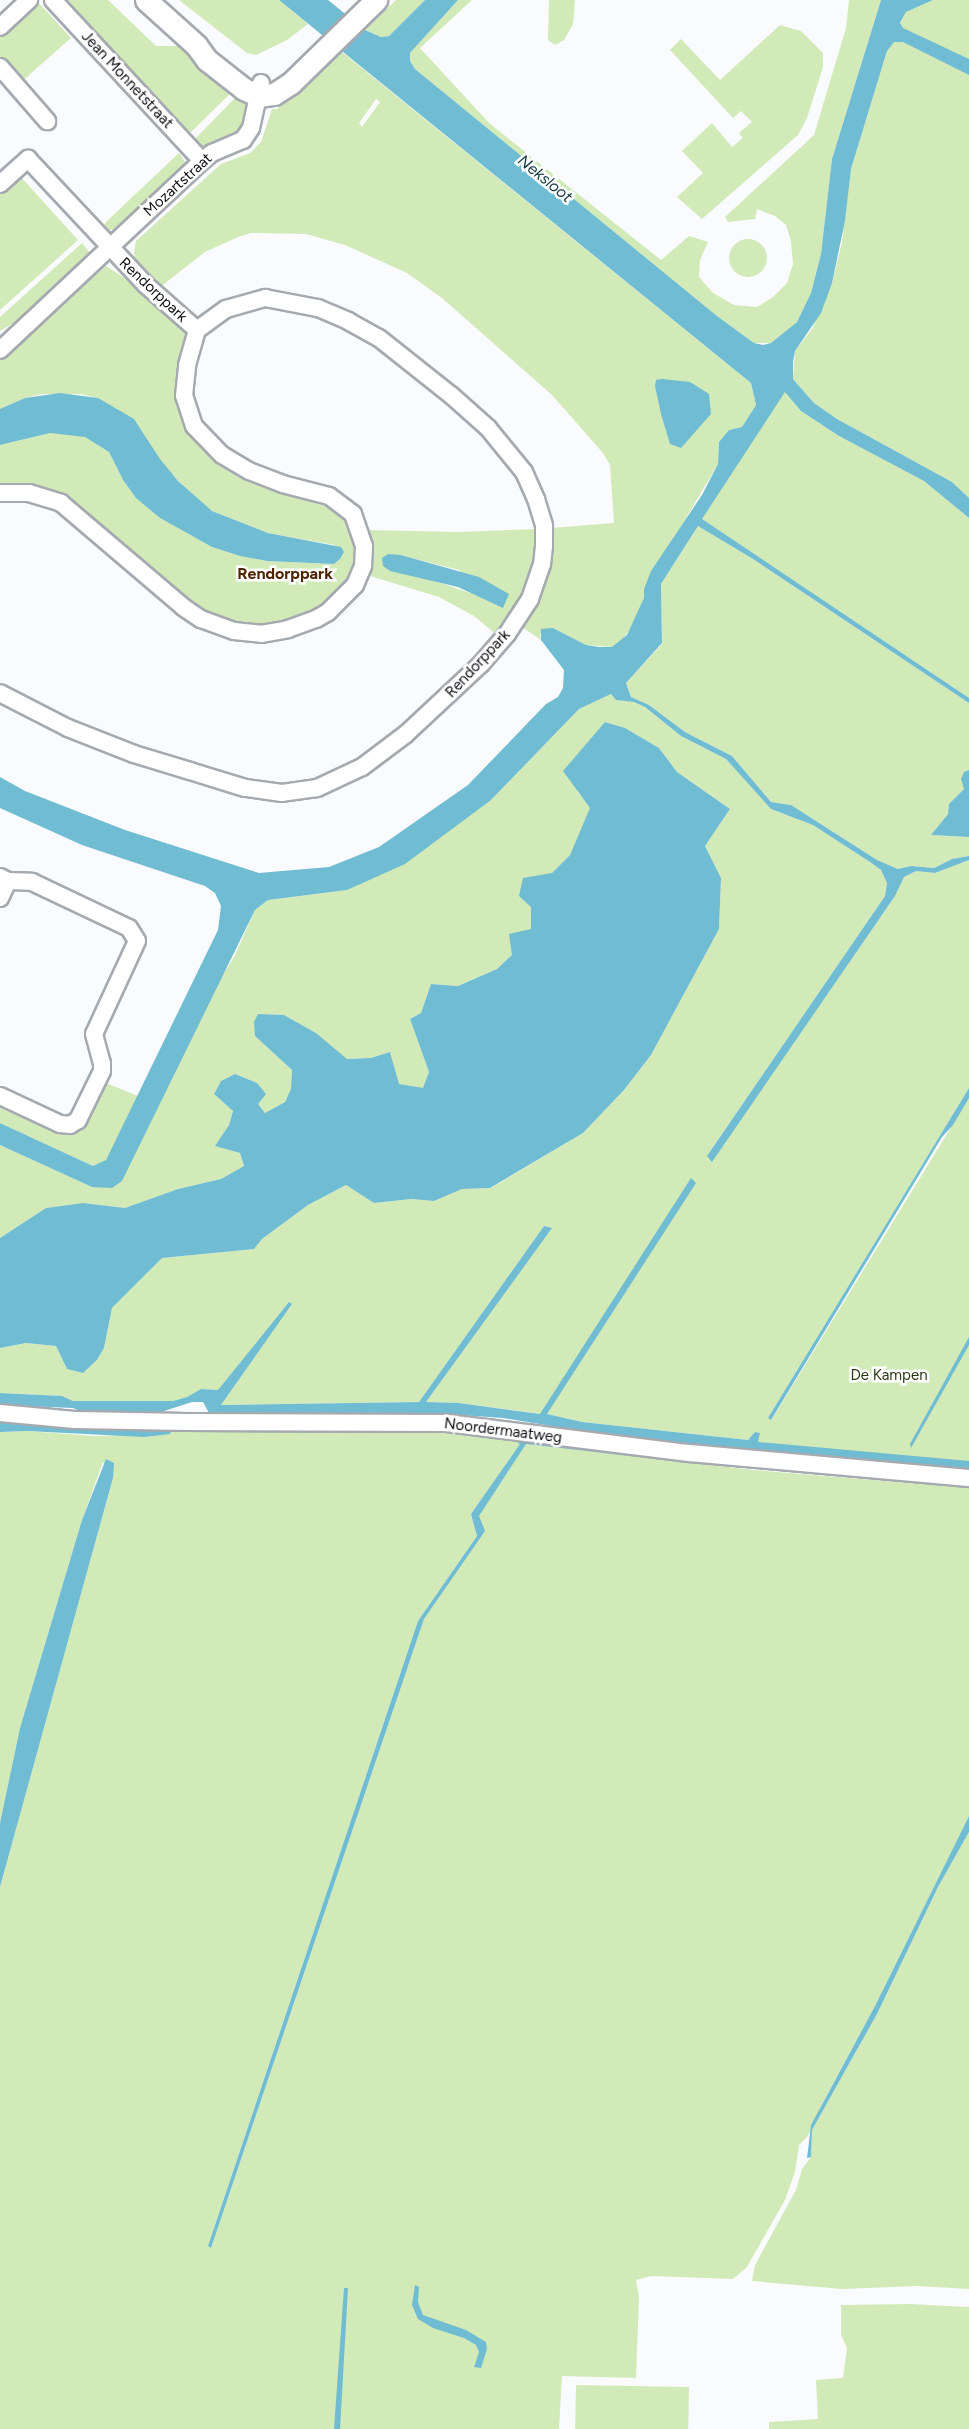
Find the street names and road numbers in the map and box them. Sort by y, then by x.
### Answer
street label: Jean Monnetstraat [77,28,177,132]
street label: Mozartstraat [140,150,216,220]
street label: Rendorppark [115,254,191,326]
street label: Rendorppark [442,626,514,702]
street label: Noordermaatweg [443,1415,563,1447]

